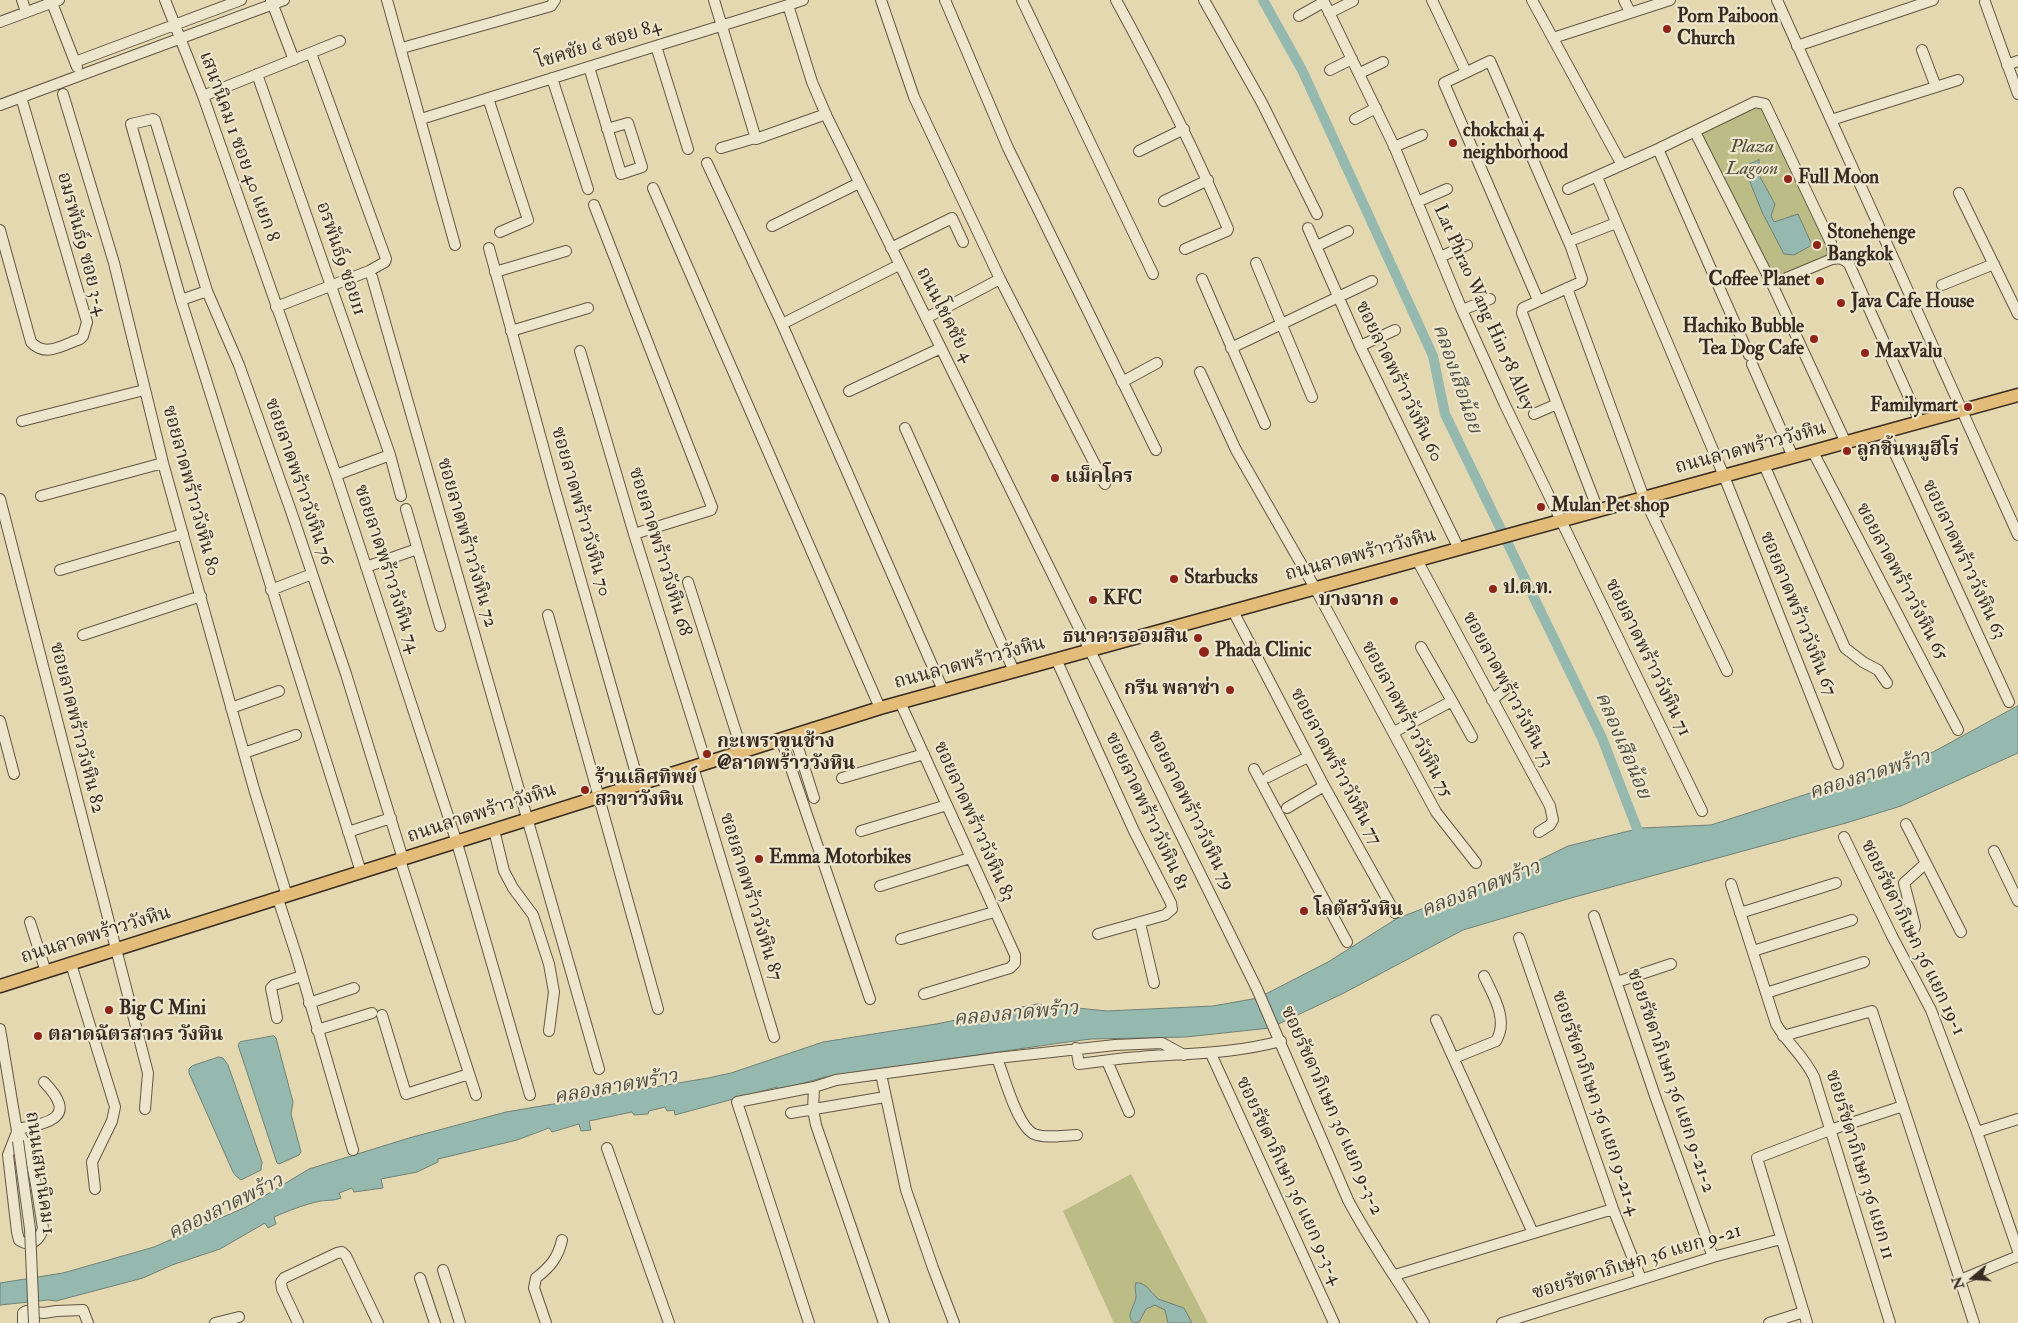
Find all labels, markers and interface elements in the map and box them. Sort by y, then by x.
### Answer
place label: Porn Paiboon Church [1677,7,1778,51]
street label: โชคชัย ๔ ซอย 84 [534,15,664,75]
marker: Porn Paiboon Church [1661,23,1673,35]
street label: เสนานิคม 1 ซอย 40 แยก 8 [193,49,283,245]
place label: chokchai 4 neighborhood [1463,121,1568,165]
marker: chokchai 4 neighborhood [1447,137,1459,149]
park label: Plaza Lagoon [1726,137,1778,181]
place label: Full Moon [1798,168,1879,190]
street label: อมรพันธ์9 ซอย 3-4 [51,170,111,318]
marker: Full Moon [1782,173,1794,185]
street label: อรพันธ์9 ซอย11 [310,199,370,319]
street label: Lat Phrao Wang Hin 58 Alley [1427,201,1539,415]
place label: Stonehenge Bangkok [1827,223,1916,267]
marker: Stonehenge Bangkok [1811,239,1823,251]
street label: ถนนโชคชัย 4 [910,264,978,366]
place label: Coffee Planet [1709,270,1810,292]
marker: Coffee Planet [1814,275,1826,287]
place label: Java Cafe House [1851,292,1974,314]
marker: Java Cafe House [1835,297,1847,309]
street label: ซอยลาดพร้าววังหิน 60 [1349,298,1447,466]
place label: Hachiko Bubble Tea Dog Cafe [1683,317,1804,361]
water label: คลองเสือน้อย [1426,321,1486,437]
marker: Hachiko Bubble Tea Dog Cafe [1808,333,1820,345]
place label: MaxValu [1875,342,1942,364]
marker: MaxValu [1859,347,1871,359]
street label: ซอยลาดพร้าววังหิน 76 [259,395,337,569]
place label: Familymart [1870,396,1958,418]
marker: Familymart [1962,401,1974,413]
street label: ซอยลาดพร้าววังหิน 80 [156,403,224,579]
street label: ถนนลาดพร้าววังหิน [1673,418,1829,480]
street label: ซอยลาดพร้าววังหิน 70 [545,425,615,599]
place label: ลูกชิ้นหมูฮีโร่ [1857,440,1959,462]
marker: ลูกชิ้นหมูฮีโร่ [1841,445,1853,457]
street label: ซอยลาดพร้าววังหิน 72 [431,456,501,630]
street label: ซอยลาดพร้าววังหิน 68 [622,465,696,639]
place label: แม็คโคร [1065,467,1133,489]
marker: แม็คโคร [1049,472,1061,484]
street label: ซอยลาดพร้าววังหิน 63 [1916,476,2010,644]
street label: ซอยลาดพร้าววังหิน 74 [348,482,424,656]
place label: Mulan Pet shop [1551,496,1669,518]
street label: ซอยลาดพร้าววังหิน 65 [1850,499,1952,665]
marker: Mulan Pet shop [1535,501,1547,513]
street label: ถนนลาดพร้าววังหิน [1283,525,1439,587]
street label: ซอยลาดพร้าววังหิน 67 [1754,529,1840,699]
place label: Starbucks [1184,568,1258,590]
marker: Starbucks [1168,573,1180,585]
street label: ซอยลาดพร้าววังหิน 71 [1599,576,1695,740]
place label: ป.ต.ท. [1503,578,1552,600]
marker: ป.ต.ท. [1487,583,1499,595]
place label: KFC [1103,589,1142,611]
place label: บางจาก [1318,590,1384,612]
marker: KFC [1087,594,1099,606]
marker: บางจาก [1388,595,1400,607]
street label: ซอยลาดพร้าววังหิน 73 [1456,608,1558,772]
place label: ธนาคารออมสิน [1063,627,1188,649]
marker: ธนาคารออมสิน [1192,632,1204,644]
street label: ถนนลาดพร้าววังหิน [892,633,1048,695]
street label: ซอยลาดพร้าววังหิน 75 [1355,638,1457,802]
street label: ซอยลาดพร้าววังหิน 82 [44,640,108,816]
place label: Phada Clinic [1215,641,1311,663]
marker: Phada Clinic [1197,645,1211,659]
place label: กรีน พลาซ่า [1124,679,1220,701]
marker: กรีน พลาซ่า [1224,684,1236,696]
street label: ซอยลาดพร้าววังหิน 77 [1284,685,1386,849]
water label: คลองเสือน้อย [1589,689,1655,803]
street label: ซอยลาดพร้าววังหิน 79 [1141,727,1239,895]
street label: ซอยลาดพร้าววังหิน 81 [1099,729,1193,895]
place label: กะเพราขุนช้าง @ลาดพร้าววังหิน [717,732,855,776]
street label: ซอยลาดพร้าววังหิน 83 [927,738,1019,906]
water label: คลองลาดพร้าว [1807,746,1933,806]
marker: กะเพราขุนช้าง @ลาดพร้าววังหิน [701,748,713,760]
place label: ร้านเลิศทิพย์ สาขาวังหิน [595,768,697,812]
street label: ถนนลาดพร้าววังหิน [404,779,560,849]
marker: ร้านเลิศทิพย์ สาขาวังหิน [579,784,591,796]
street label: ซอยลาดพร้าววังหิน 87 [714,810,786,984]
street label: ซอยรัชดาภิเษก 36 แยก 19-1 [1855,837,1969,1039]
place label: Emma Motorbikes [769,848,911,870]
marker: Emma Motorbikes [753,853,765,865]
water label: คลองลาดพร้าว [1418,856,1544,924]
place label: โลตัสวังหิน [1314,900,1403,922]
street label: ถนนลาดพร้าววังหิน [18,902,174,970]
marker: โลตัสวังหิน [1298,905,1310,917]
street label: ซอยรัชดาภิเษก 36 แยก 9-21-2 [1621,966,1719,1196]
street label: ซอยรัชดาภิเษก 36 แยก 9-21-4 [1546,988,1644,1218]
water label: คลองลาดพร้าว [952,998,1080,1032]
place label: Big C Mini [119,999,206,1021]
street label: ซอยรัชดาภิเษก 36 แยก 9-3-2 [1275,1003,1387,1219]
marker: Big C Mini [103,1004,115,1016]
place label: ตลาดฉัตรสาคร วังหิน [48,1025,223,1047]
marker: ตลาดฉัตรสาคร วังหิน [32,1030,44,1042]
water label: คลองลาดพร้าว [552,1065,680,1111]
street label: ซอยรัชดาภิเษก 36 แยก 11 [1819,1067,1899,1263]
street label: ซอยรัชดาภิเษก 36 แยก 9-3-4 [1230,1073,1346,1289]
street label: ถนนเสนานิคม 1 [19,1110,59,1236]
water label: คลองลาดพร้าว [164,1170,288,1246]
street label: ซอยรัชดาภิเษก 36 แยก 9-21 [1530,1220,1744,1306]
north arrow [1948,1253,1998,1303]
text: N [1948,1274,1968,1291]

